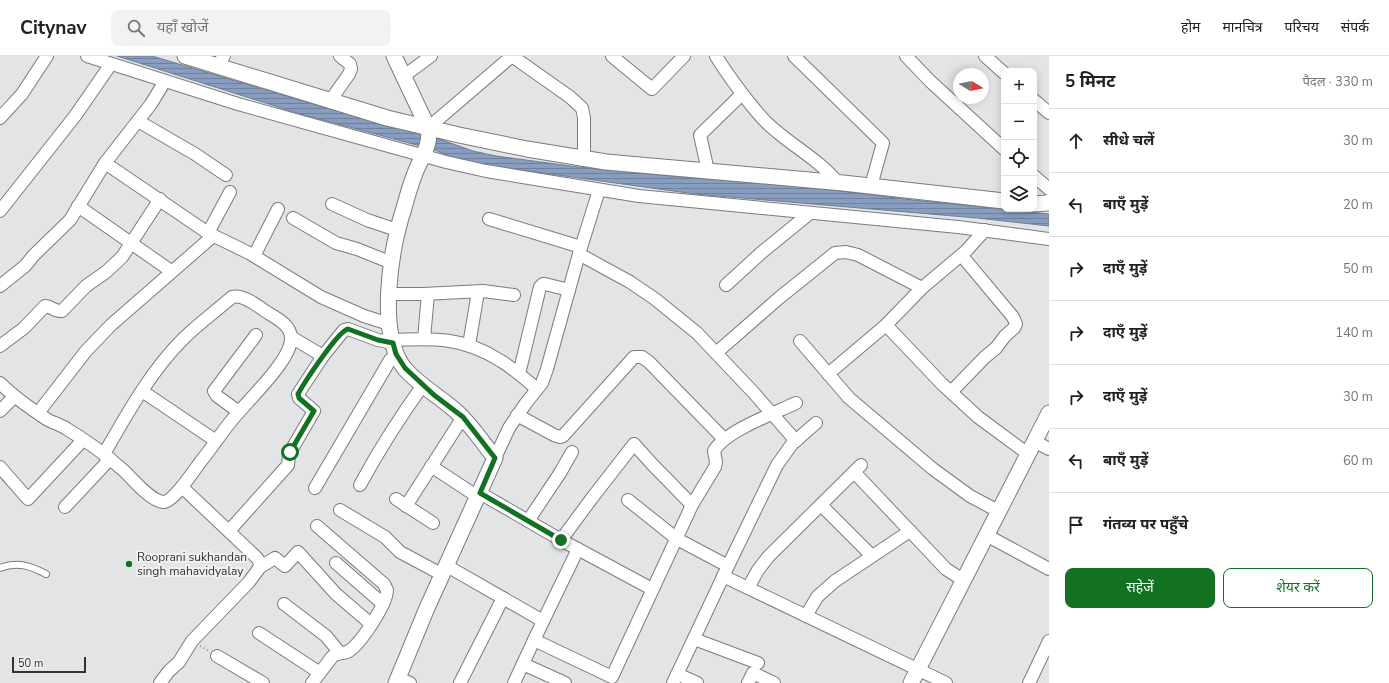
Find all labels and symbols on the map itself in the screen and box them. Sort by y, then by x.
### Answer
north arrow [953,68,989,104]
route start [281,443,299,461]
route end [552,531,570,549]
place label: Rooprani sukhandan singh mahavidyalay [137,549,247,579]
marker: Rooprani sukhandan singh mahavidyalay [124,559,134,569]
scale bar [12,655,86,674]

